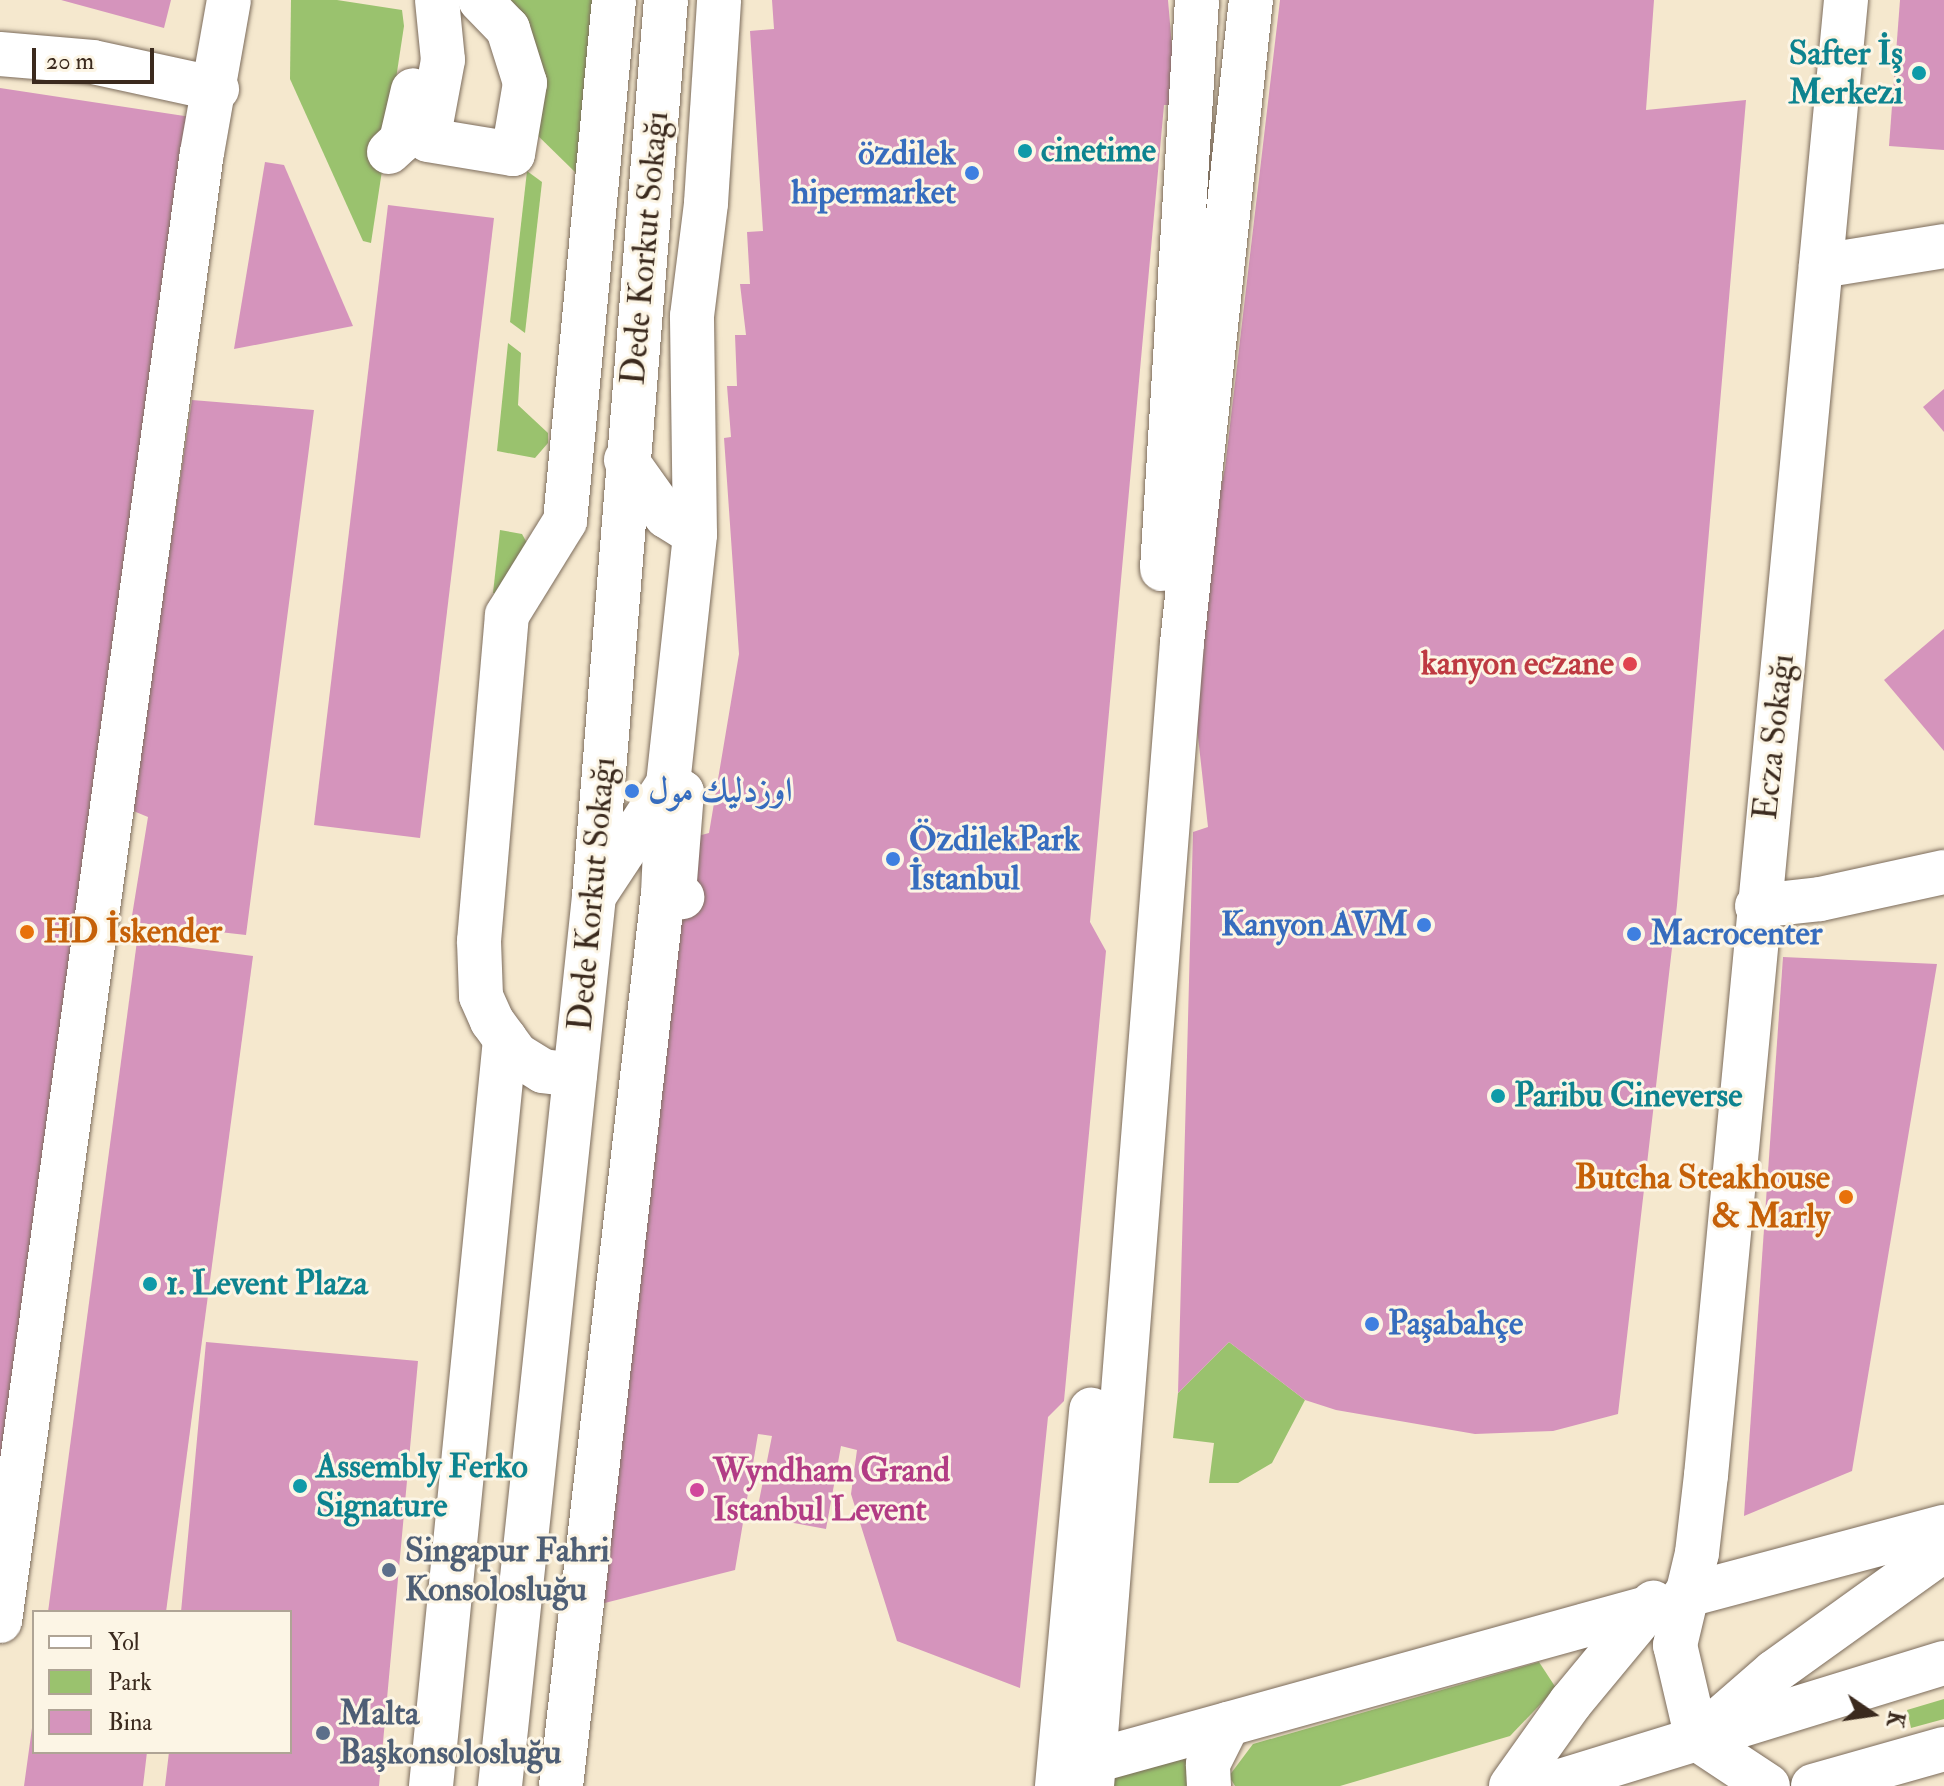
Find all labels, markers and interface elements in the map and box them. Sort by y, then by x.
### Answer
scale bar [36,32,158,82]
place label: Safter İş Merkezi [1788,33,1903,112]
text: 20 m [46,46,94,77]
marker: Safter İş Merkezi [1910,64,1928,82]
street label: Dede Korkut Sokağı [613,109,677,387]
place label: cinetime [1041,131,1156,171]
place label: özdilek hipermarket [791,133,956,212]
marker: cinetime [1016,142,1034,160]
marker: özdilek hipermarket [963,164,981,182]
place label: kanyon eczane [1421,644,1614,684]
street label: Ecza Sokağı [1745,652,1803,822]
marker: kanyon eczane [1621,655,1639,673]
street label: Dede Korkut Sokağı [560,755,624,1033]
place label: اوزدليك مول [648,771,793,811]
marker: اوزدليك مول [623,782,641,800]
place label: ÖzdilekPark İstanbul [909,819,1080,898]
marker: ÖzdilekPark İstanbul [884,850,902,868]
place label: Kanyon AVM [1221,905,1408,945]
place label: HD İskender [43,912,222,952]
place label: Macrocenter [1650,914,1822,954]
marker: Kanyon AVM [1415,916,1433,934]
marker: HD İskender [18,923,36,941]
marker: Macrocenter [1625,925,1643,943]
place label: Paribu Cineverse [1514,1076,1742,1116]
marker: Paribu Cineverse [1489,1087,1507,1105]
place label: Butcha Steakhouse & Marly [1575,1157,1830,1236]
marker: Butcha Steakhouse & Marly [1837,1188,1855,1206]
place label: 1. Levent Plaza [166,1264,368,1304]
marker: 1. Levent Plaza [141,1275,159,1293]
place label: Paşabahçe [1388,1304,1523,1344]
marker: Paşabahçe [1363,1315,1381,1333]
place label: Assembly Ferko Signature [316,1446,528,1526]
place label: Wyndham Grand Istanbul Levent [713,1450,950,1530]
marker: Assembly Ferko Signature [291,1477,309,1495]
marker: Wyndham Grand Istanbul Levent [688,1481,706,1499]
place label: Singapur Fahri Konsolosluğu [405,1530,609,1610]
marker: Singapur Fahri Konsolosluğu [380,1561,398,1579]
legend [32,1610,292,1754]
text: Yol [108,1627,140,1658]
text: Park [108,1667,152,1698]
north arrow [1832,1674,1912,1754]
place label: Malta Başkonsolosluğu [339,1693,561,1772]
text: Bina [108,1707,152,1738]
text: K [1880,1709,1911,1730]
marker: Malta Başkonsolosluğu [314,1724,332,1742]

